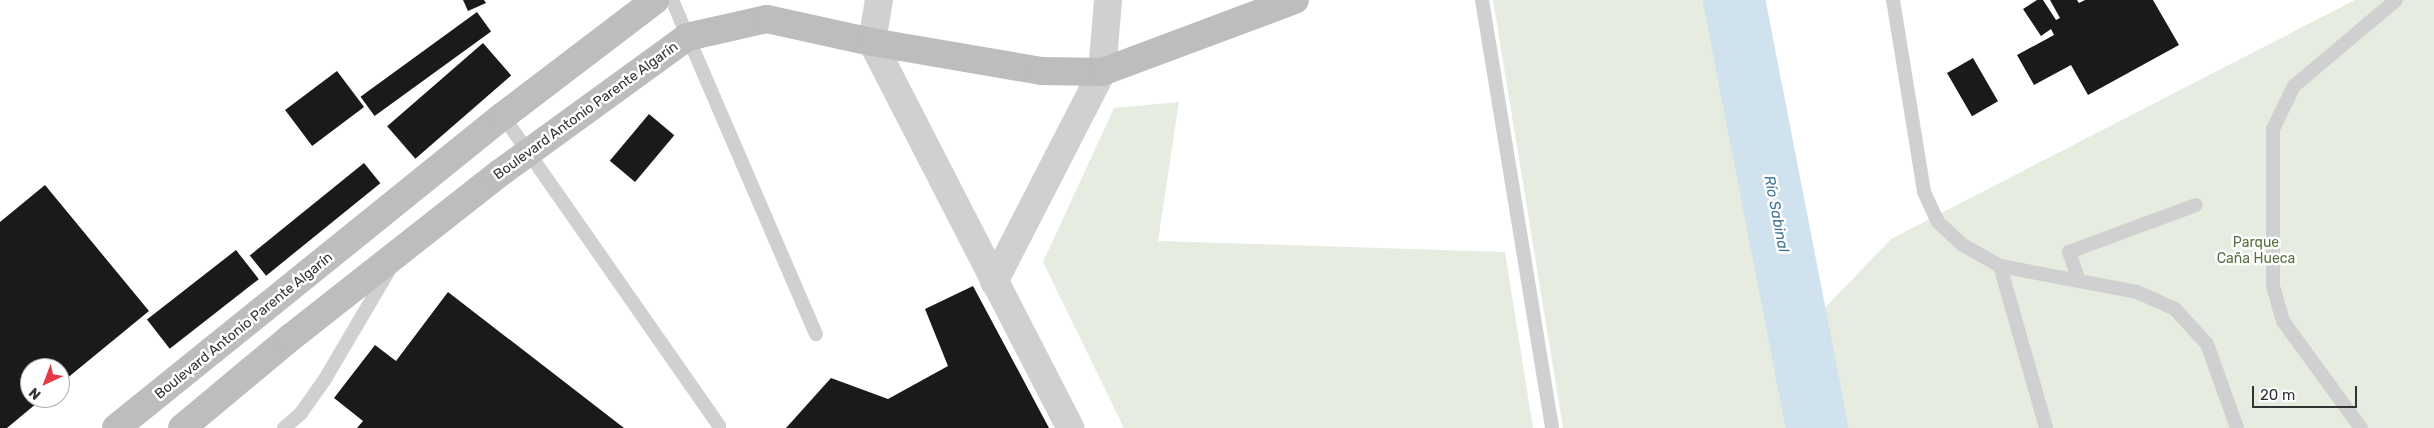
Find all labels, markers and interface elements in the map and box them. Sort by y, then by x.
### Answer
street label: Boulevard Antonio Parente Algarín [490,38,682,184]
water label: Río Sabinal [1760,174,1792,254]
park label: Parque Caña Hueca [2217,235,2295,268]
street label: Boulevard Antonio Parente Algarín [152,249,336,403]
north arrow [20,358,70,408]
scale bar [2254,376,2359,408]
text: N [26,384,45,403]
text: 20 m [2260,386,2295,404]

